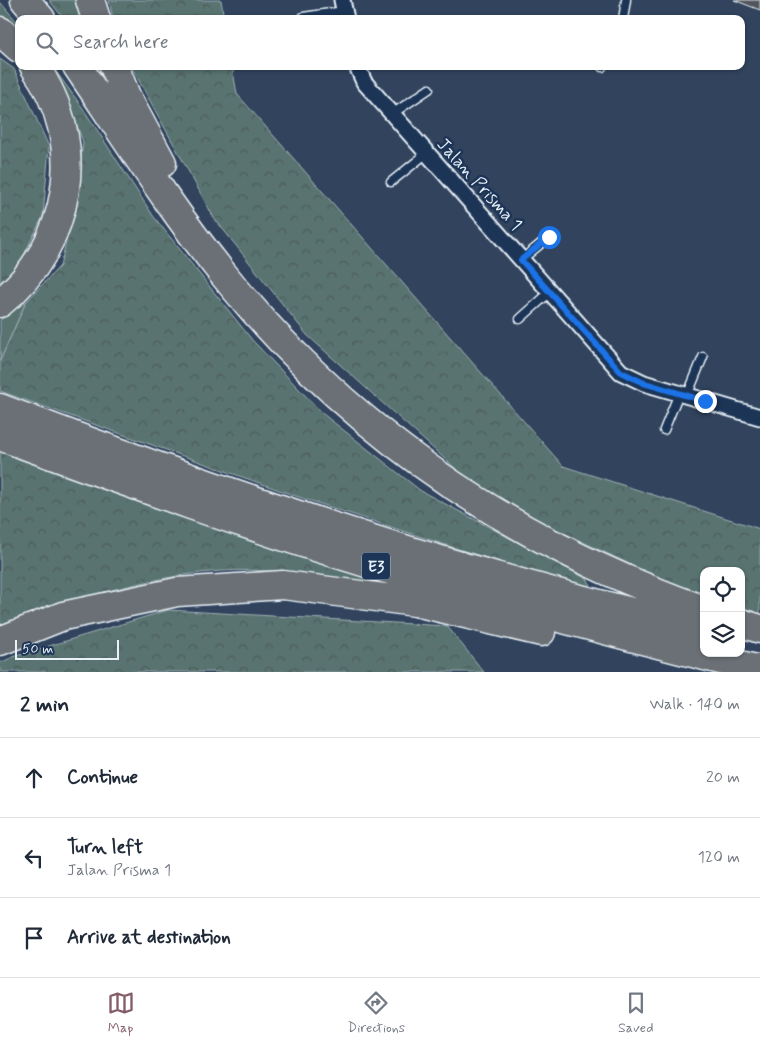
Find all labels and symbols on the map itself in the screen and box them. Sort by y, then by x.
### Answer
street label: Jalan Prisma 1 [431,133,527,236]
route start [538,226,561,249]
route end [694,390,717,413]
road number: E3 [362,552,390,580]
scale bar [15,637,119,660]

